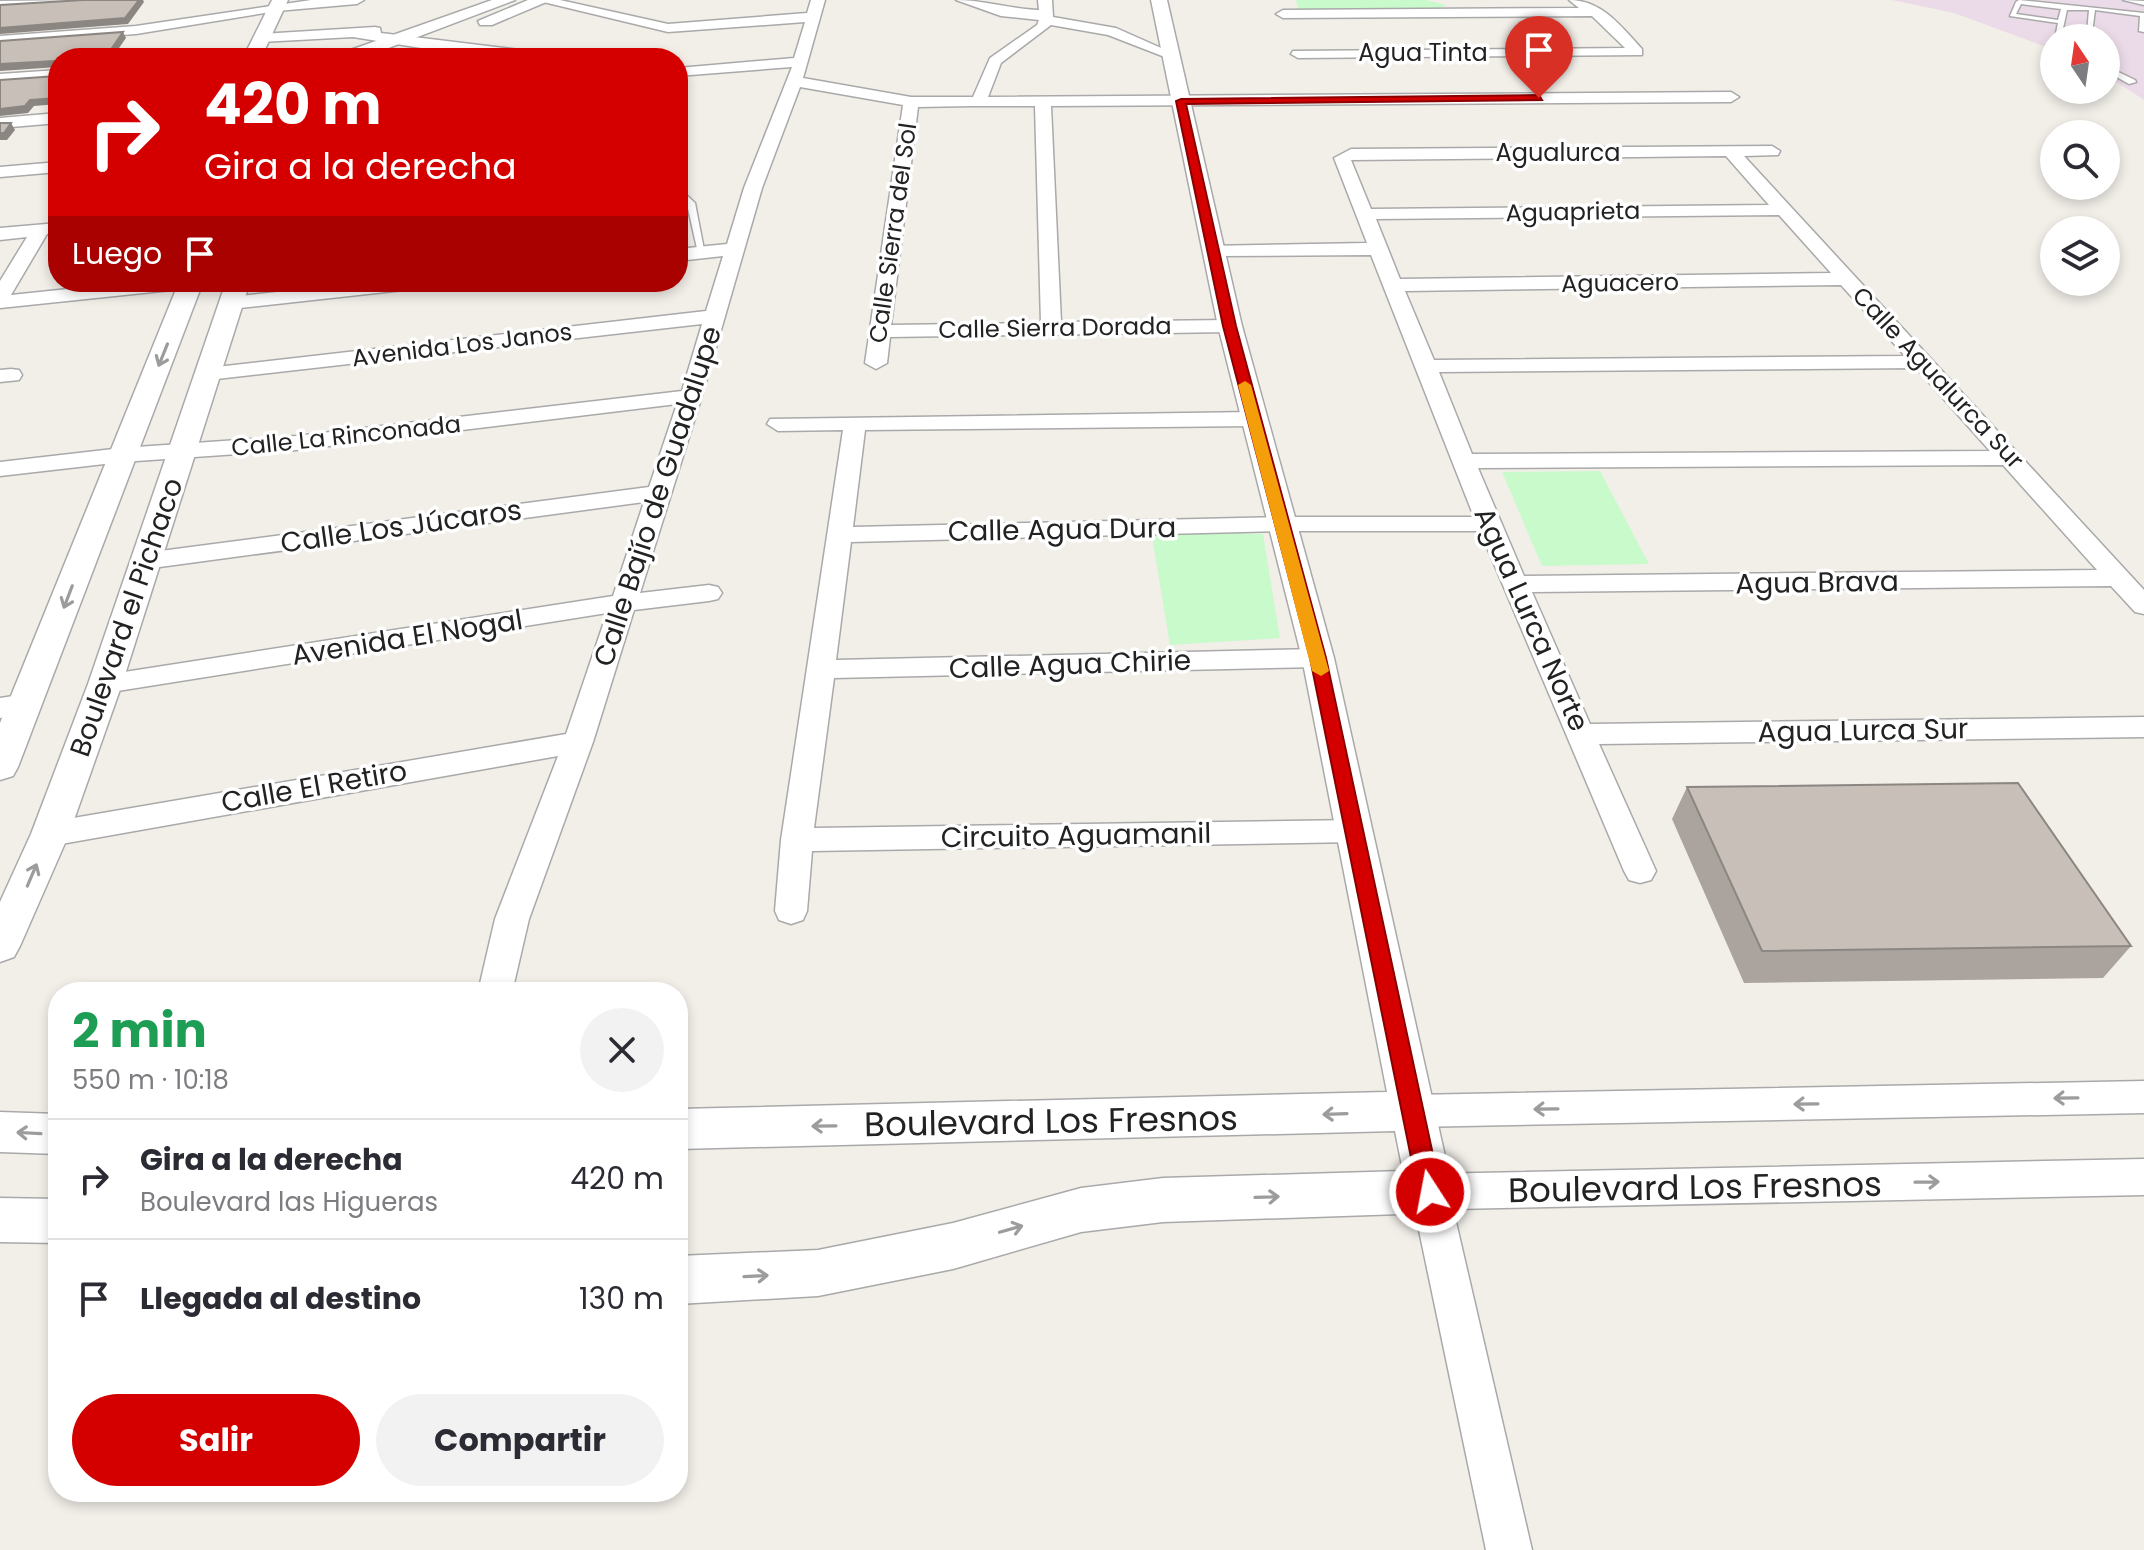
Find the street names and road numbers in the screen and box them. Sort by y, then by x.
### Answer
street label: Agua Tinta [1358,36,1488,69]
street label: Calle Sierra del Sol [861,121,924,345]
street label: Agualurca [1496,136,1621,169]
street label: Aguaprieta [1505,194,1641,229]
street label: Aguacero [1561,265,1679,300]
street label: Calle Agualurca Sur [1845,280,2032,476]
street label: Calle Sierra Dorada [938,309,1172,346]
street label: Avenida Los Janos [350,315,574,374]
street label: Calle Bajío de Guadalupe [584,321,731,671]
street label: Calle La Rinconada [230,407,462,464]
street label: Boulevard el Pichaco [60,473,192,762]
street label: Calle Los Júcaros [278,490,524,563]
street label: Agua Lurca Norte [1465,501,1598,737]
street label: Calle Agua Dura [947,508,1177,551]
street label: Agua Brava [1735,562,1899,603]
street label: Avenida El Nogal [289,600,525,675]
street label: Calle Agua Chirie [948,641,1192,688]
street label: Agua Lurca Sur [1757,709,1969,752]
street label: Calle El Retiro [218,751,410,822]
street label: Circuito Aguamanil [940,814,1212,857]
street label: Boulevard Los Fresnos [864,1094,1238,1148]
street label: Boulevard Los Fresnos [1508,1160,1882,1214]

